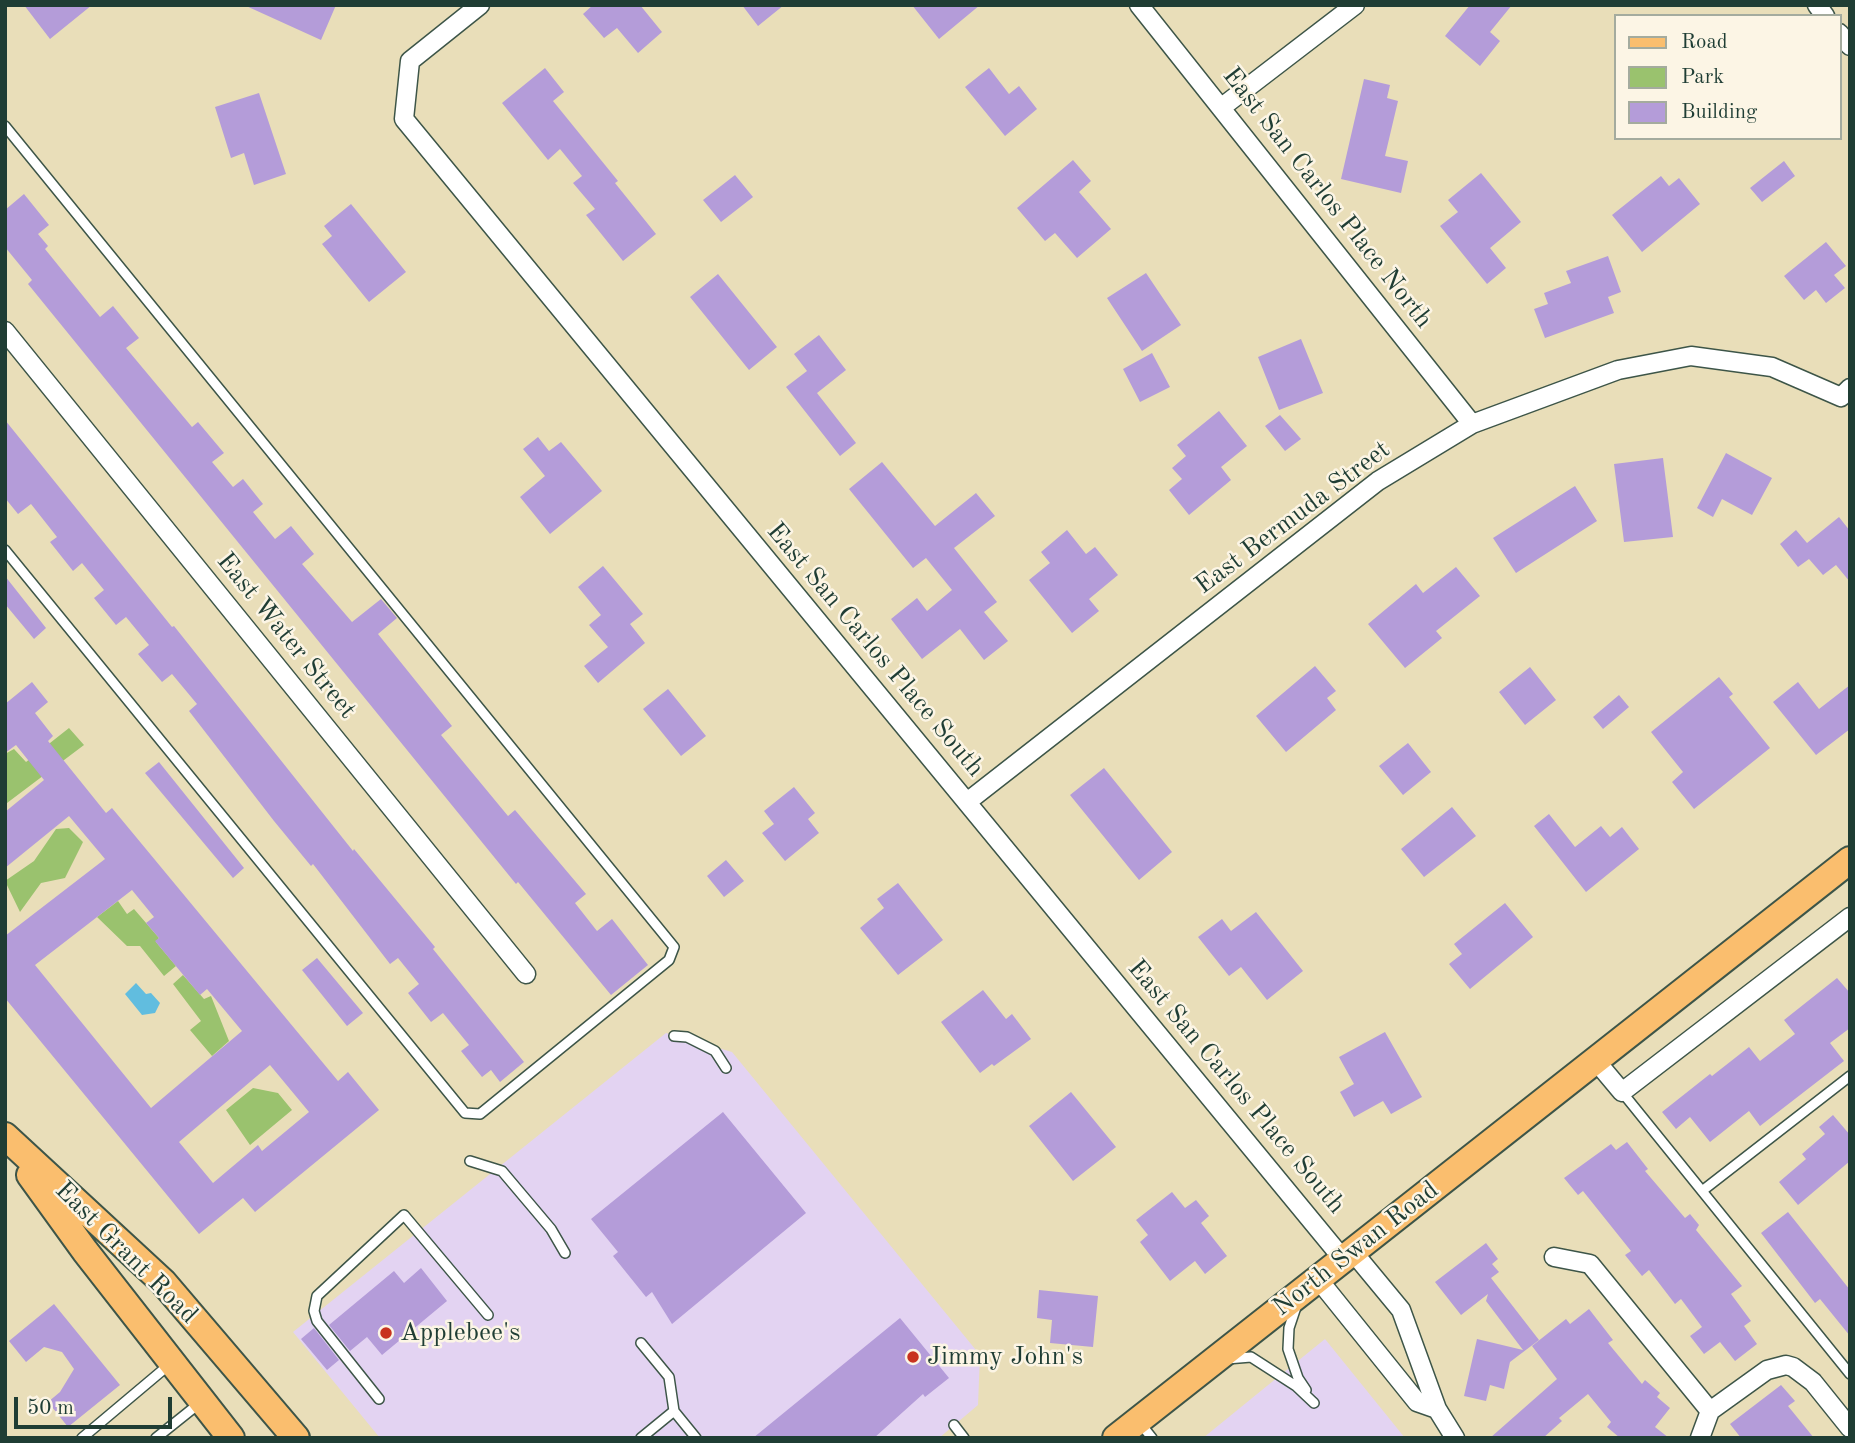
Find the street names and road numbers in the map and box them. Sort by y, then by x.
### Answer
street label: East San Carlos Place North [1215,61,1439,335]
street label: East Bermuda Street [1189,434,1397,602]
street label: East San Carlos Place South [759,516,991,784]
street label: East Water Street [209,547,363,725]
street label: East San Carlos Place South [1120,953,1352,1221]
street label: East Grant Road [48,1175,204,1331]
street label: North Swan Road [1267,1175,1445,1323]

